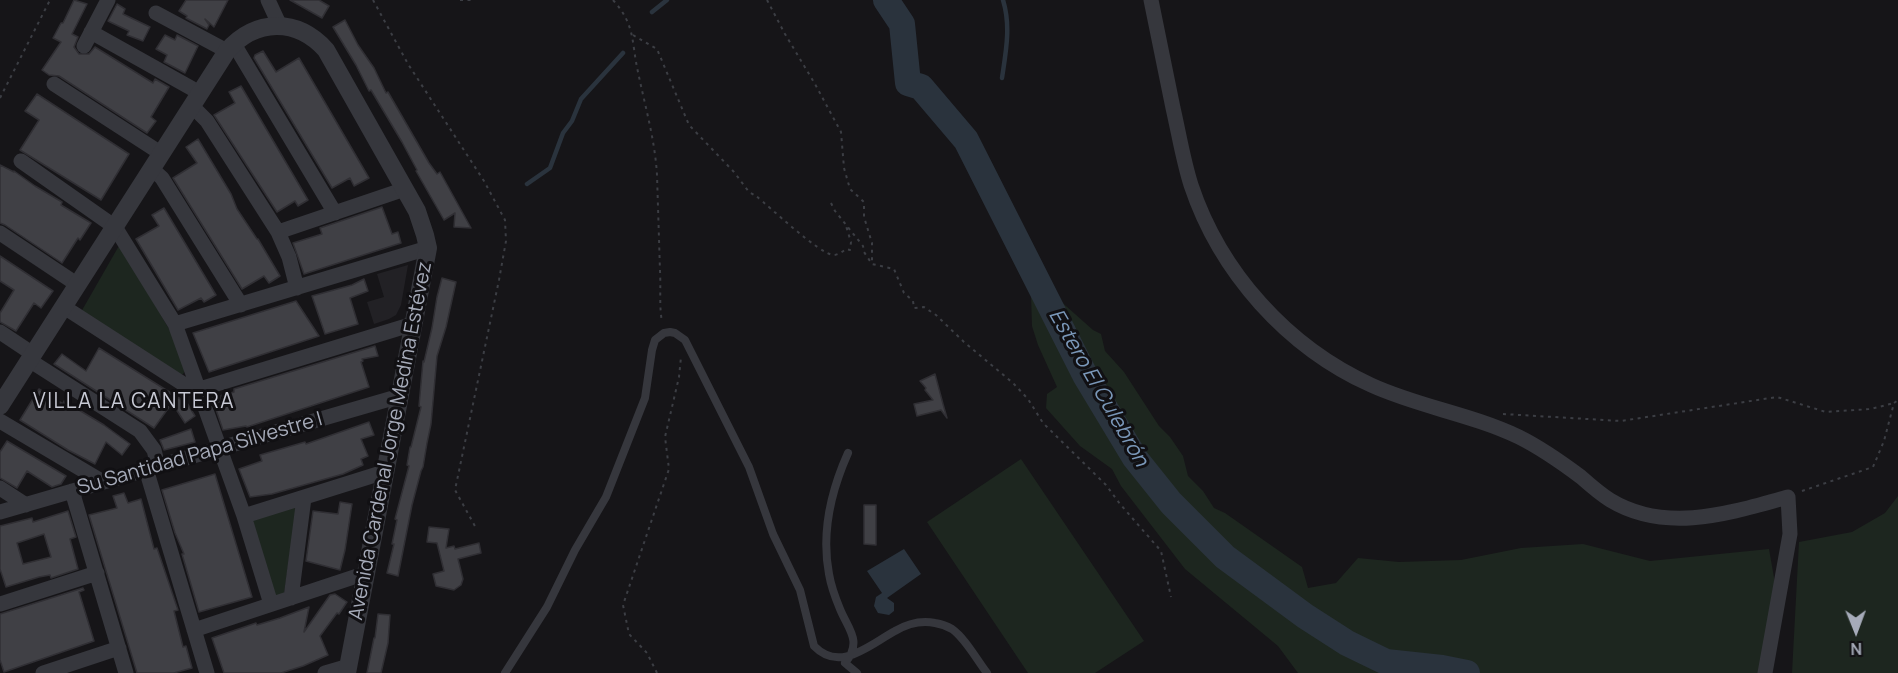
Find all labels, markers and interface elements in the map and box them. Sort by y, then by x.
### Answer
street label: Avenida Cardenal Jorge Medina Estévez [344,260,438,622]
water label: Estero El Culebrón [1043,305,1153,471]
district label: VILLA LA CANTERA [33,389,235,415]
street label: Su Santidad Papa Silvestre I [75,408,325,500]
north arrow [1826,601,1886,661]
text: N [1850,638,1862,660]

